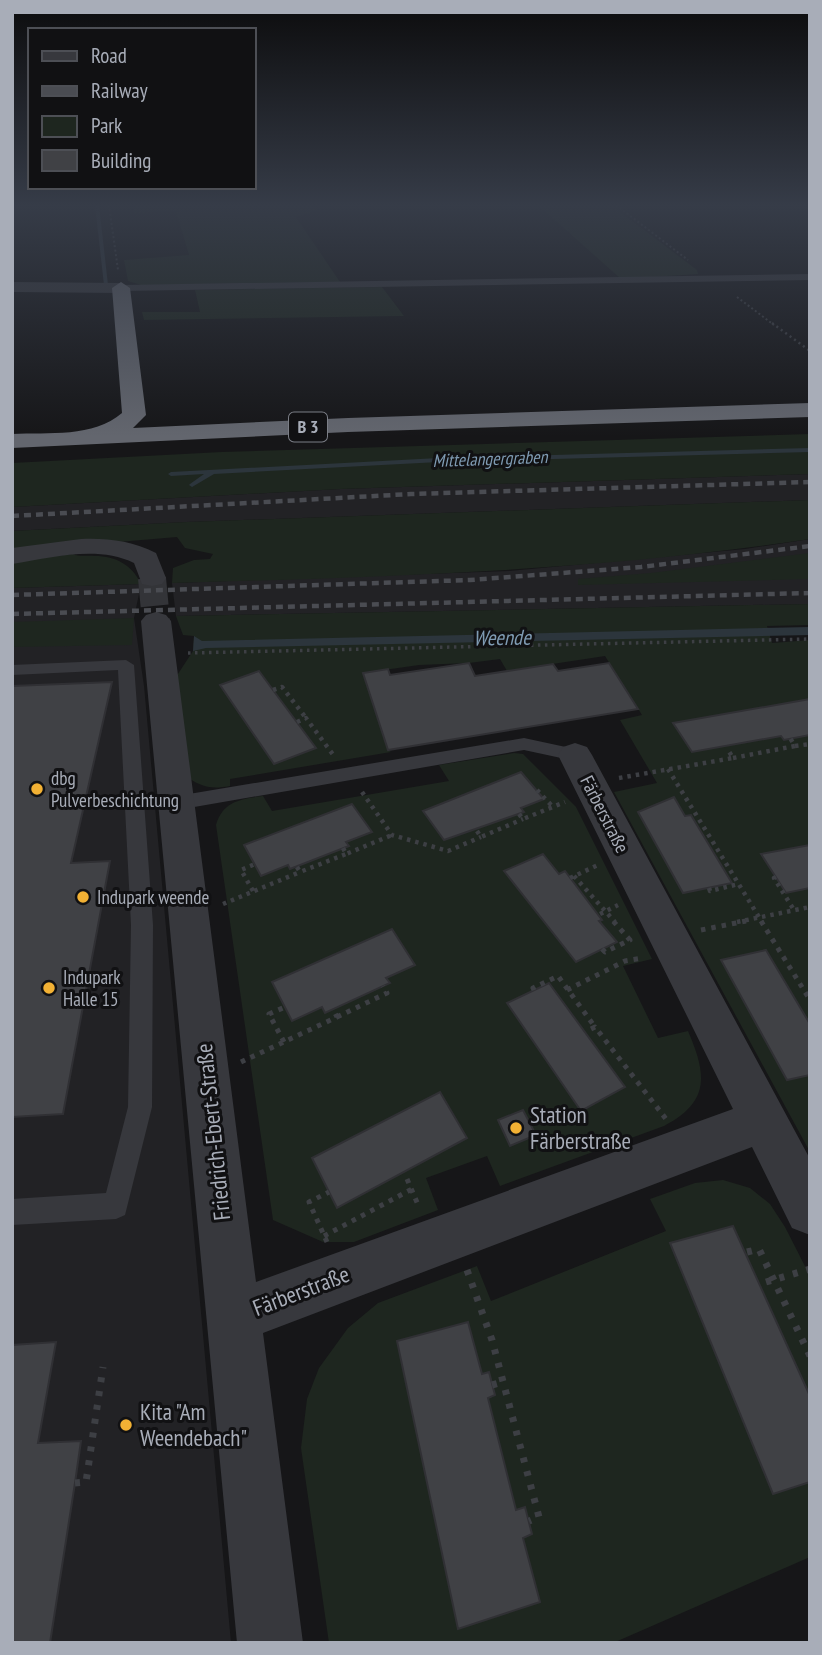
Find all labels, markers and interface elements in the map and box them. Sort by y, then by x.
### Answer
legend [28,28,256,189]
text: Road [91,42,127,69]
text: Railway [91,77,148,104]
text: Park [91,112,122,139]
text: Building [91,147,151,174]
road number: B 3 [289,412,327,442]
water label: Mittelangergraben [432,445,549,472]
water label: Weende [473,623,532,652]
place label: dbg Pulverbeschichtung [51,766,179,812]
street label: Färberstraße [575,771,635,857]
marker: dbg Pulverbeschichtung [29,781,45,797]
place label: Indupark weende [97,885,209,909]
marker: Indupark weende [75,889,91,905]
place label: Indupark Halle 15 [63,965,121,1011]
marker: Indupark Halle 15 [41,980,57,996]
street label: Friedrich-Ebert-Straße [189,1042,236,1222]
place label: Station Färberstraße [530,1100,631,1155]
marker: Station Färberstraße [508,1120,524,1136]
street label: Färberstraße [248,1259,353,1322]
place label: Kita "Am Weendebach" [140,1397,247,1452]
marker: Kita "Am Weendebach" [118,1417,134,1433]

